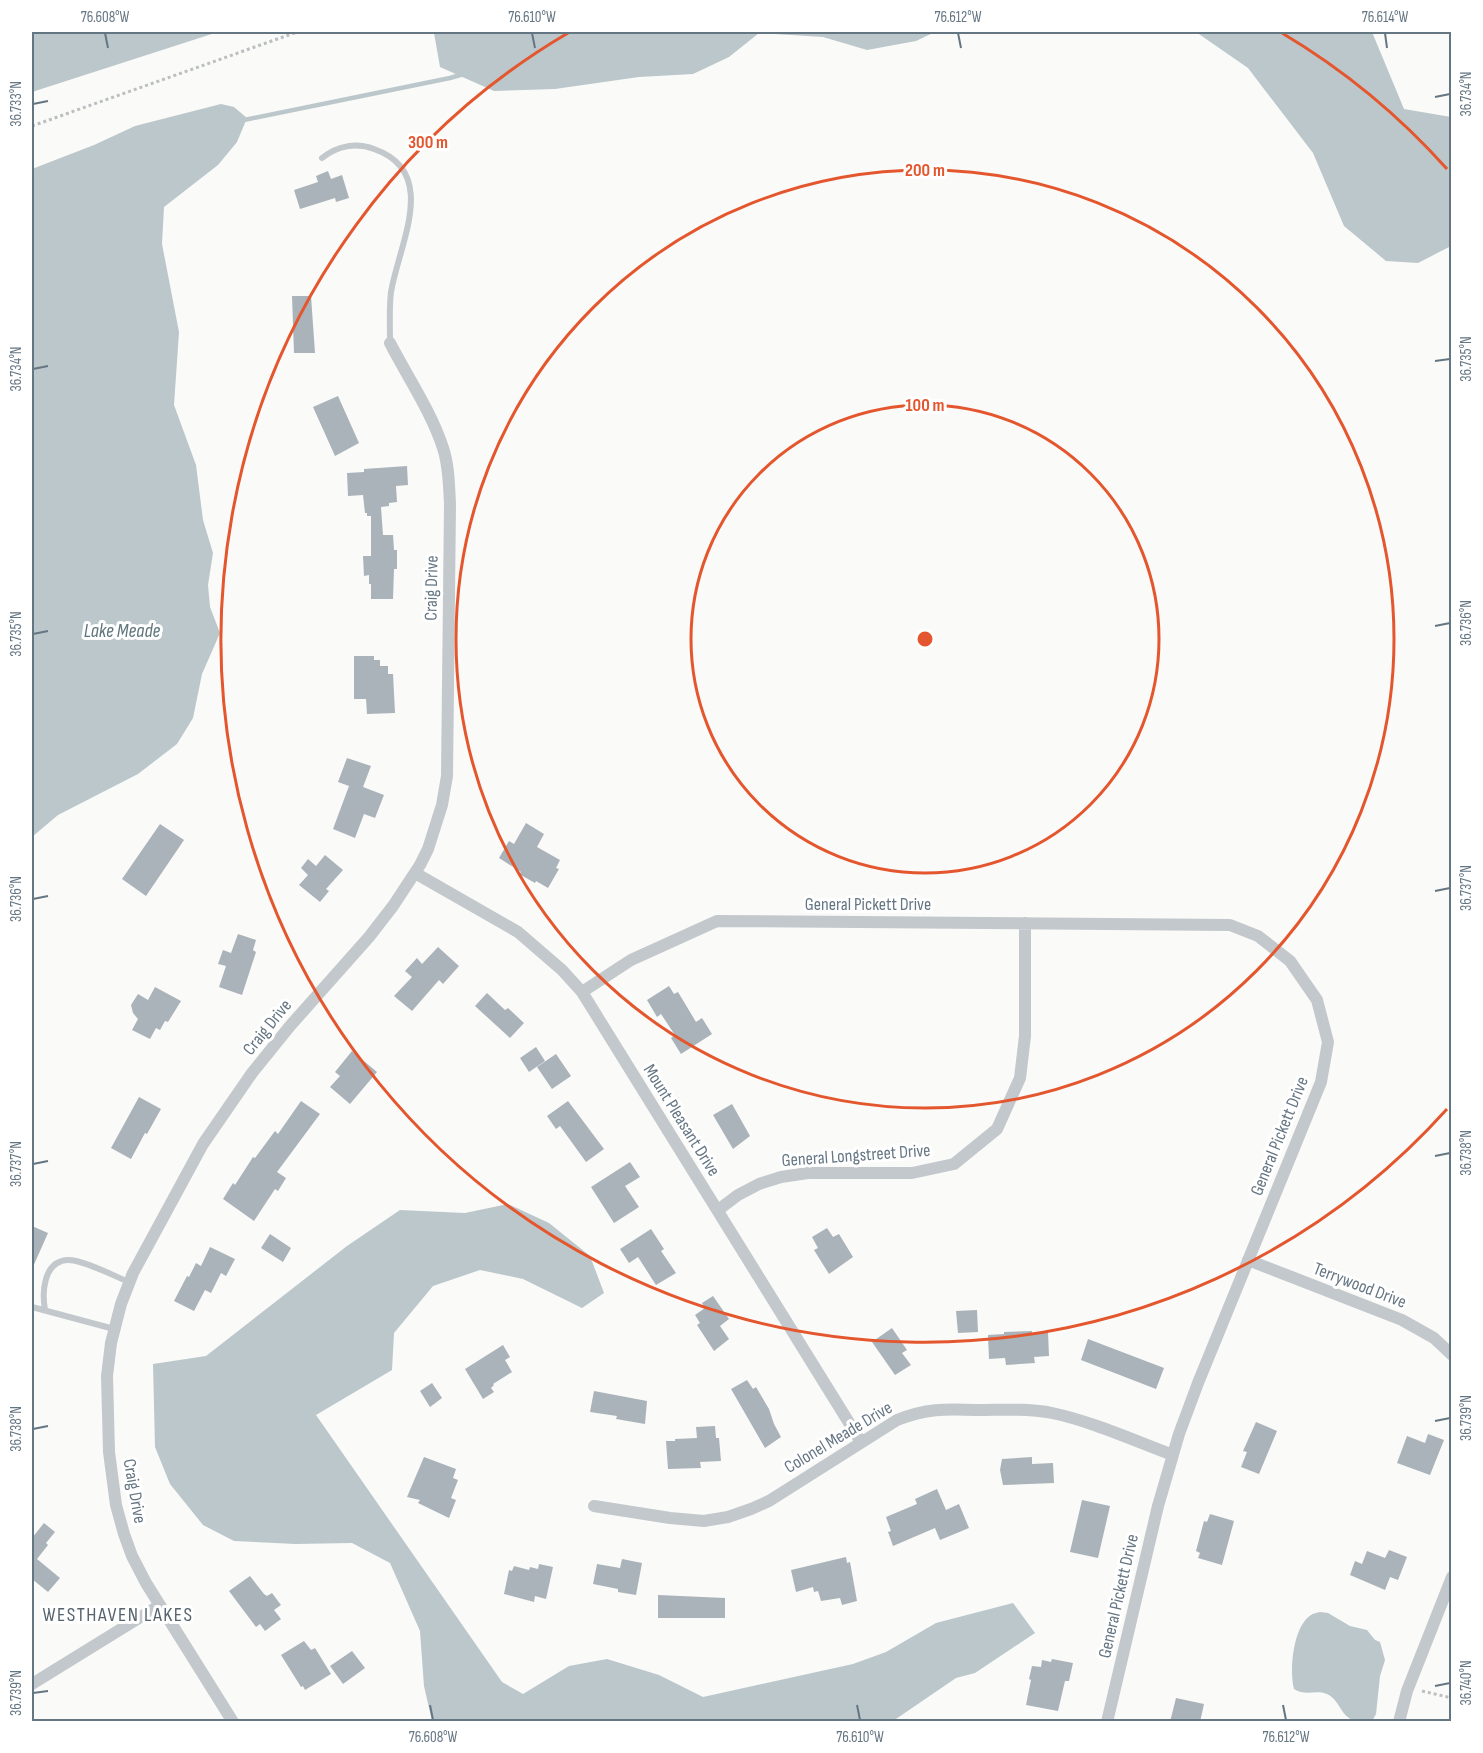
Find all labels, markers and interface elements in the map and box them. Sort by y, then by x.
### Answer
text: 76.608°W [81,8,130,27]
text: 76.610°W [508,8,556,27]
text: 76.612°W [934,8,982,27]
text: 76.614°W [1362,8,1408,27]
text: 36.734°N [1457,71,1476,117]
text: 36.733°N [7,81,26,127]
text: 300 m [408,132,448,153]
text: 200 m [905,160,945,181]
text: 36.735°N [1457,336,1476,382]
text: 36.734°N [7,346,26,392]
text: 100 m [906,395,945,416]
street label: Craig Drive [420,555,443,621]
text: 36.736°N [1457,600,1476,646]
text: 36.735°N [7,611,26,657]
water label: Lake Meade [84,619,161,643]
centre of rings [915,629,935,649]
text: 36.737°N [1457,865,1476,911]
text: 36.736°N [7,876,26,922]
street label: General Pickett Drive [805,894,931,915]
street label: Craig Drive [239,995,296,1059]
street label: Mount Pleasant Drive [639,1060,724,1180]
street label: General Pickett Drive [1246,1074,1313,1199]
text: 36.738°N [1457,1130,1476,1176]
street label: General Longstreet Drive [781,1140,931,1171]
text: 36.737°N [7,1141,26,1187]
street label: Terrywood Drive [1311,1258,1409,1313]
text: 36.739°N [1457,1395,1476,1441]
street label: Colonel Meade Drive [781,1397,896,1478]
text: 36.738°N [7,1406,26,1452]
street label: Craig Drive [118,1457,151,1525]
street label: General Pickett Drive [1094,1532,1143,1660]
district label: WESTHAVEN LAKES [43,1603,193,1627]
text: 36.740°N [1457,1660,1476,1706]
text: 36.739°N [7,1670,26,1716]
text: 76.608°W [409,1728,458,1747]
text: 76.610°W [836,1728,884,1747]
text: 76.612°W [1262,1728,1310,1747]

